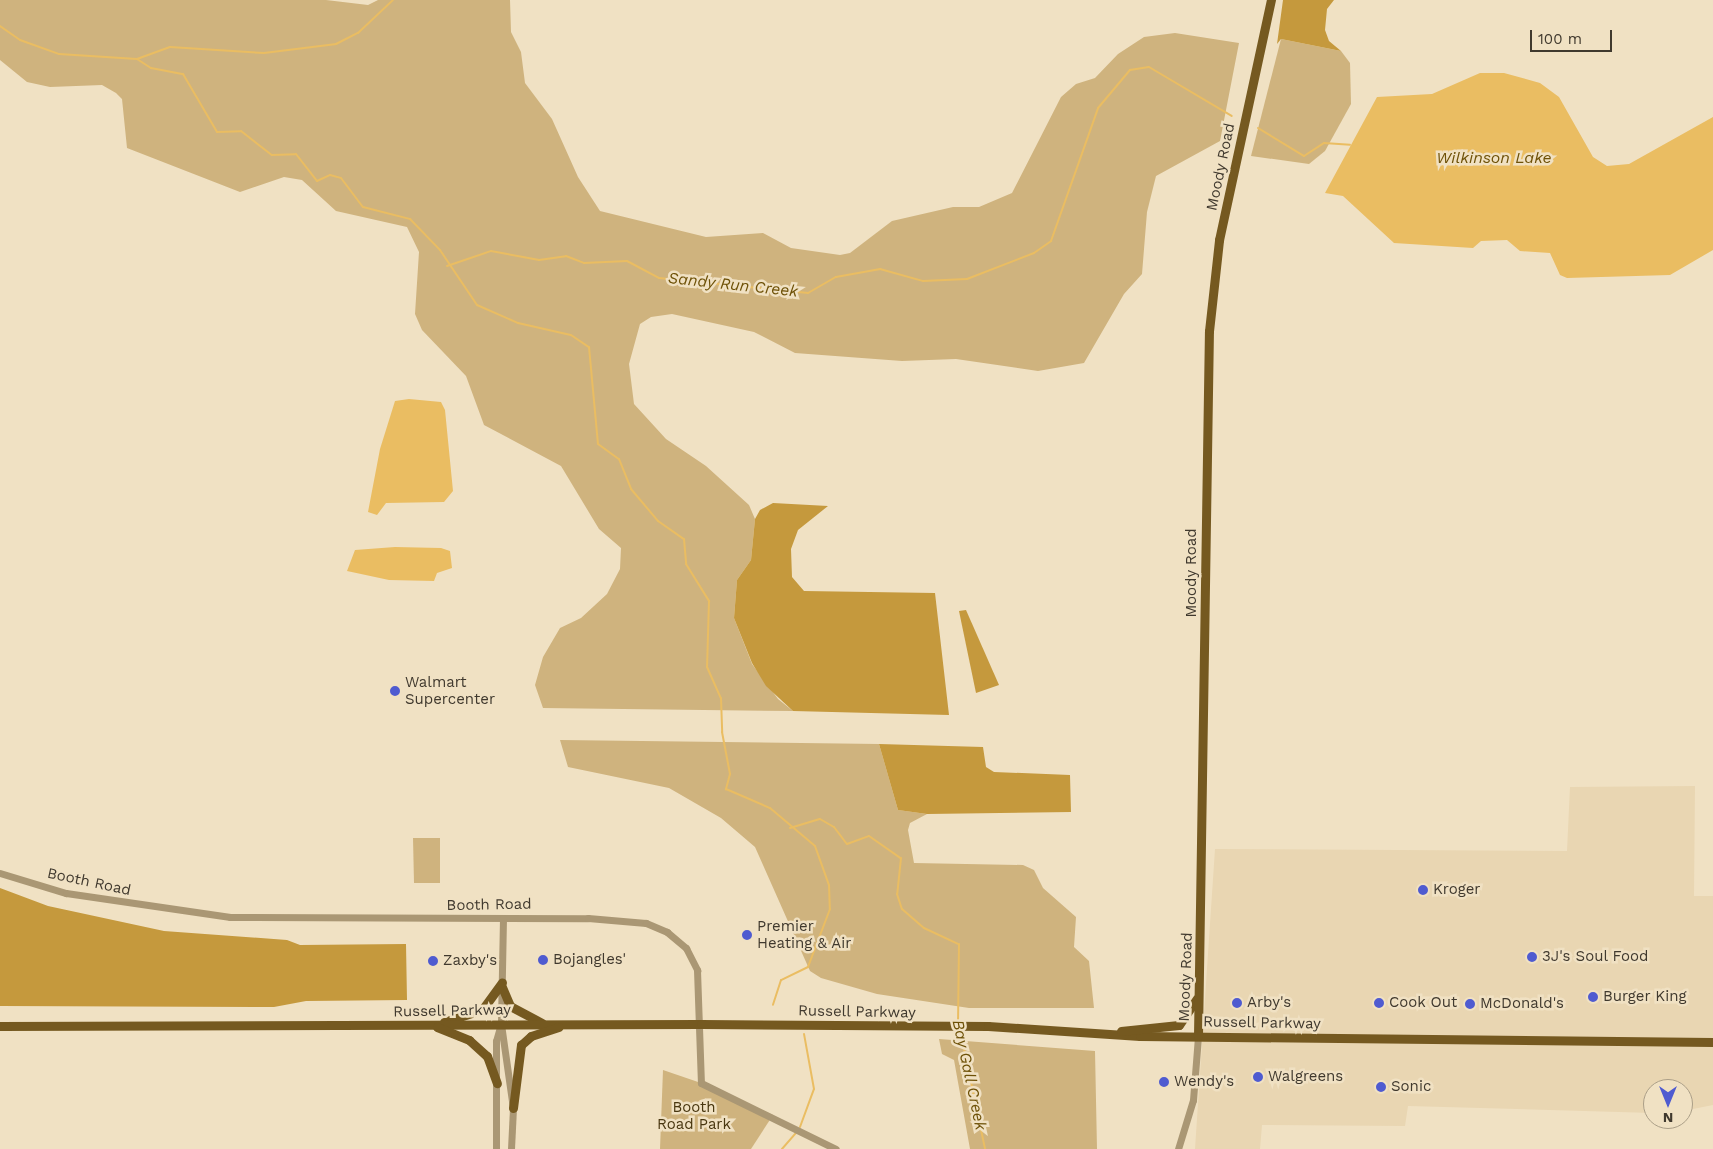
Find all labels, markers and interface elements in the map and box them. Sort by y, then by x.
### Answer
scale bar [1533,20,1616,52]
text: 100 m [1538,30,1582,48]
street label: Moody Road [1203,121,1239,213]
water label: Wilkinson Lake [1436,148,1552,168]
water label: Sandy Run Creek [667,269,799,301]
street label: Moody Road [1183,528,1201,618]
place label: Walmart Supercenter [405,673,495,708]
marker: Walmart Supercenter [389,685,401,697]
street label: Booth Road [46,864,132,900]
place label: Kroger [1433,881,1480,899]
marker: Kroger [1417,884,1429,896]
street label: Booth Road [446,895,532,915]
place label: Premier Heating & Air [757,917,852,952]
marker: Premier Heating & Air [741,929,753,941]
street label: Moody Road [1175,932,1197,1022]
place label: 3J's Soul Food [1542,948,1649,966]
place label: Bojangles' [553,951,626,969]
marker: 3J's Soul Food [1526,951,1538,963]
place label: Zaxby's [443,952,497,970]
marker: Bojangles' [537,954,549,966]
marker: Zaxby's [427,955,439,967]
place label: Burger King [1603,988,1687,1006]
marker: Burger King [1587,991,1599,1003]
place label: Arby's [1247,994,1291,1012]
place label: Cook Out [1389,994,1458,1012]
place label: McDonald's [1480,995,1564,1013]
marker: Arby's [1231,997,1243,1009]
marker: Cook Out [1373,997,1385,1009]
marker: McDonald's [1464,998,1476,1010]
street label: Russell Parkway [393,1001,511,1021]
street label: Russell Parkway [798,1002,916,1022]
street label: Russell Parkway [1203,1013,1321,1033]
water label: Bay Gall Creek [948,1017,990,1133]
place label: Walgreens [1268,1068,1343,1086]
marker: Walgreens [1252,1071,1264,1083]
place label: Wendy's [1174,1073,1234,1091]
marker: Wendy's [1158,1076,1170,1088]
place label: Sonic [1391,1078,1431,1096]
north arrow [1643,1079,1693,1129]
marker: Sonic [1375,1081,1387,1093]
park label: Booth Road Park [657,1098,731,1133]
text: N [1663,1110,1673,1126]

